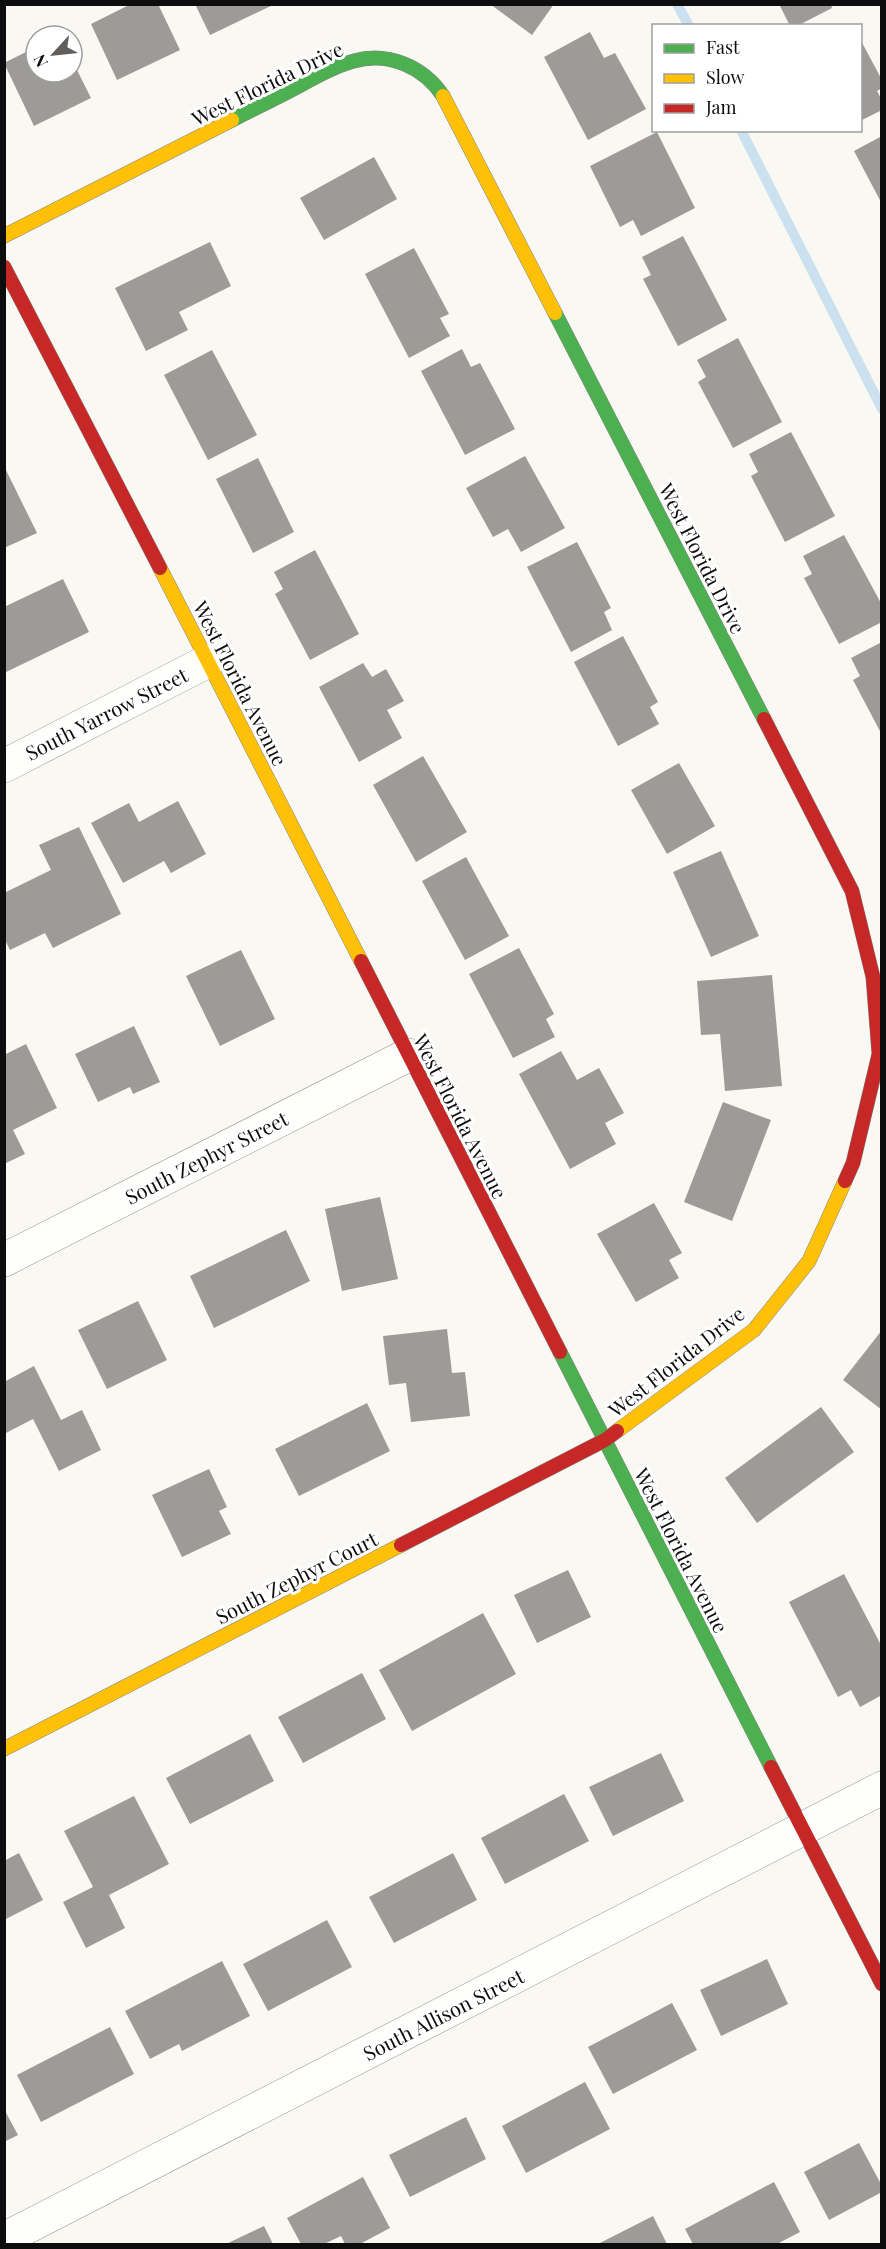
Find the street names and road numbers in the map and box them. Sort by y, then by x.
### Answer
street label: West Florida Drive [186,35,347,132]
street label: West Florida Drive [653,477,753,638]
street label: West Florida Avenue [187,595,294,770]
street label: South Yarrow Street [20,660,193,766]
street label: West Florida Avenue [407,1028,514,1203]
street label: South Zephyr Street [120,1104,293,1210]
street label: West Florida Drive [602,1299,749,1423]
street label: West Florida Avenue [628,1462,735,1637]
street label: South Zephyr Court [210,1524,382,1629]
street label: South Allison Street [358,1961,529,2066]

